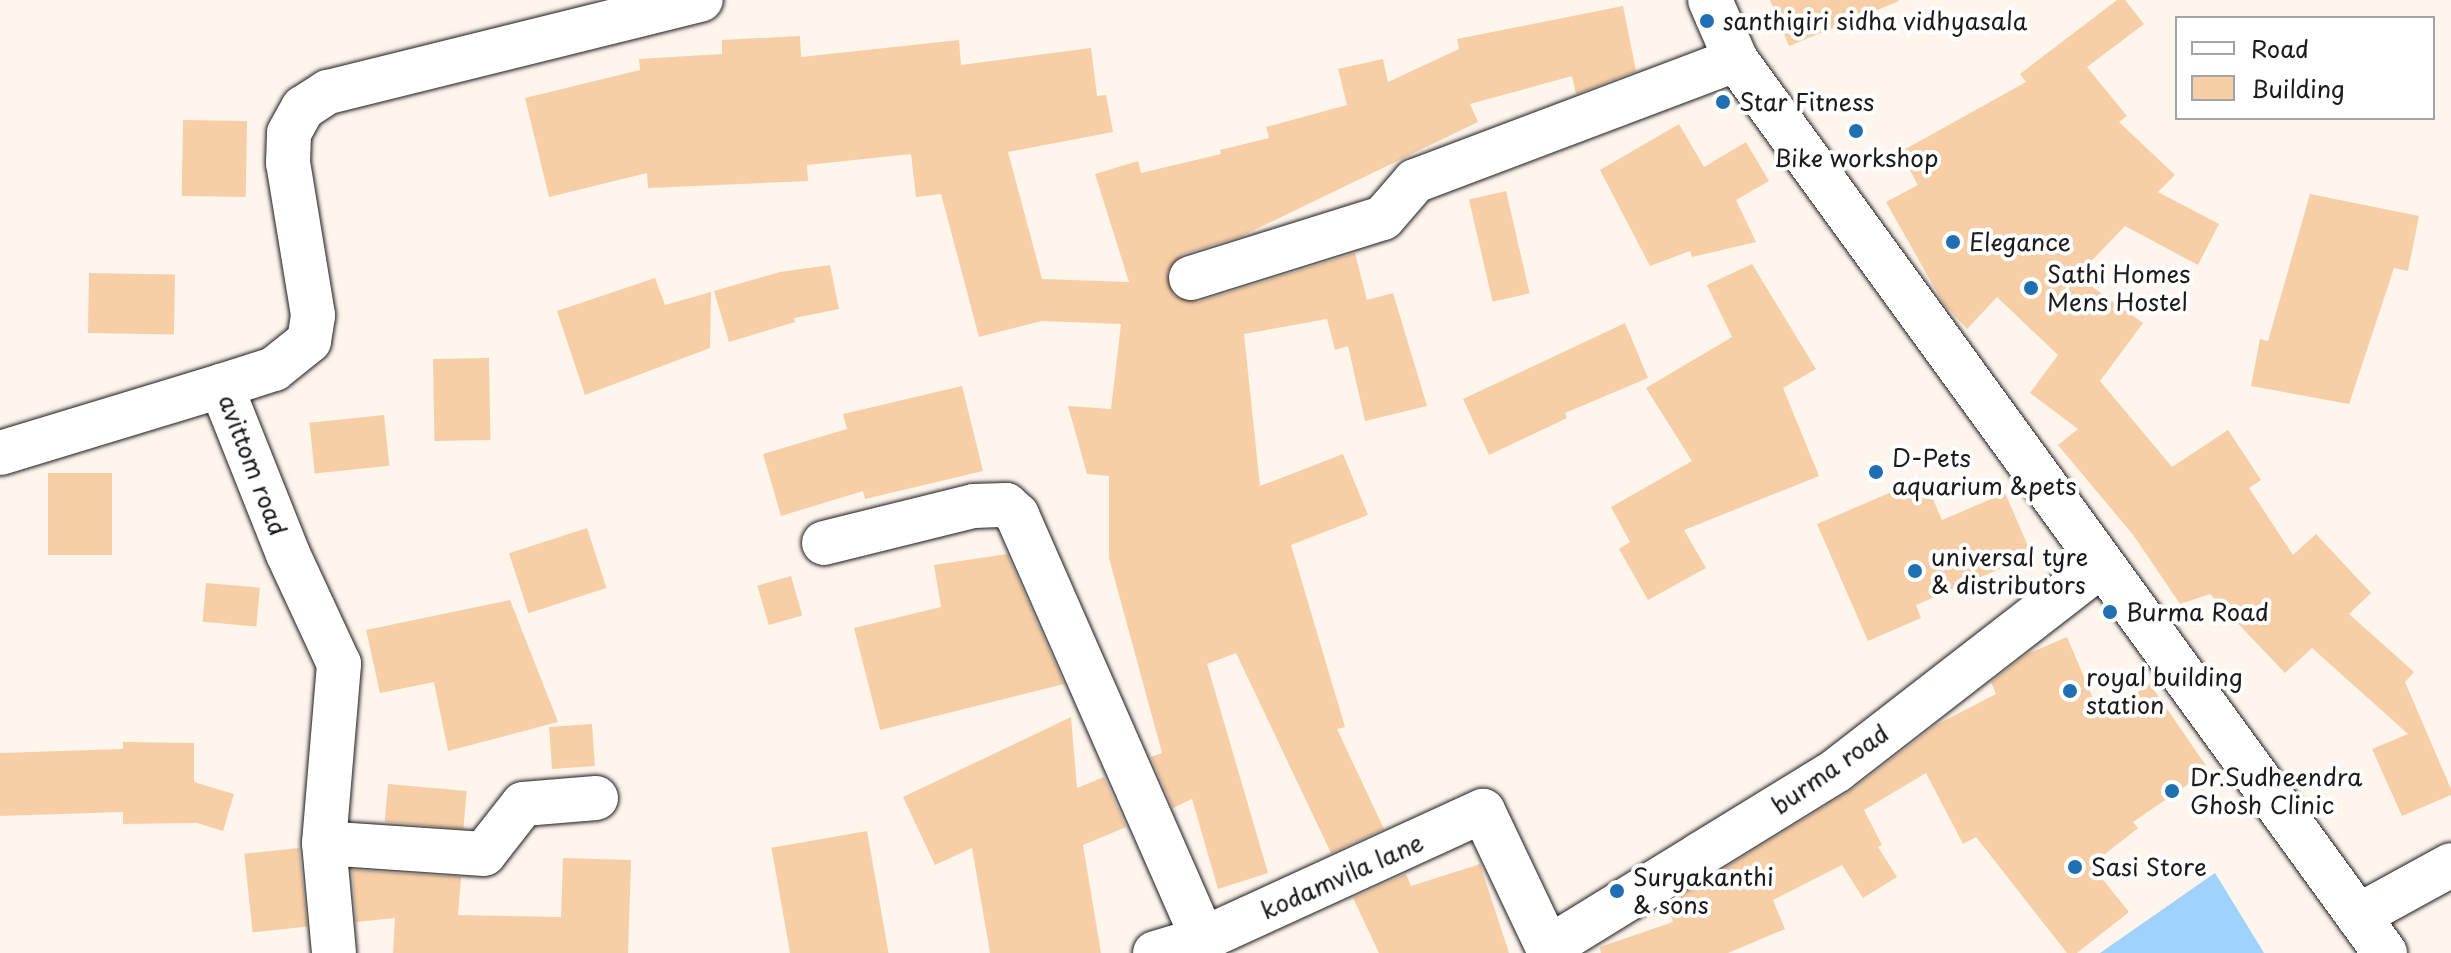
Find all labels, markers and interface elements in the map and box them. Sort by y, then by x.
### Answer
place label: santhigiri sidha vidhyasala [1723,7,2030,35]
marker: santhigiri sidha vidhyasala [1698,12,1716,30]
legend [2175,16,2435,120]
text: Road [2251,30,2309,66]
text: Building [2251,70,2345,106]
place label: Star Fitness [1739,88,1876,116]
marker: Star Fitness [1714,93,1732,111]
marker: Bike workshop [1847,122,1865,140]
place label: Bike workshop [1772,144,1940,172]
place label: Elegance [1969,228,2071,256]
marker: Elegance [1944,233,1962,251]
place label: Sathi Homes Mens Hostel [2047,260,2192,316]
marker: Sathi Homes Mens Hostel [2022,279,2040,297]
street label: avittom road [213,391,293,539]
place label: D-Pets aquarium &pets [1892,444,2078,500]
marker: D-Pets aquarium &pets [1867,463,1885,481]
place label: universal tyre & distributors [1931,543,2090,599]
marker: universal tyre & distributors [1906,562,1924,580]
place label: Burma Road [2126,598,2270,626]
marker: Burma Road [2101,603,2119,621]
place label: royal building station [2086,663,2244,719]
marker: royal building station [2061,682,2079,700]
street label: burma road [1766,718,1894,820]
place label: Dr.Sudheendra Ghosh Clinic [2190,763,2362,819]
marker: Dr.Sudheendra Ghosh Clinic [2161,780,2183,802]
street label: kodamvila lane [1256,827,1428,925]
place label: Sasi Store [2091,853,2207,881]
marker: Sasi Store [2066,858,2084,876]
place label: Suryakanthi & sons [1633,863,1774,919]
marker: Suryakanthi & sons [1608,882,1626,900]

